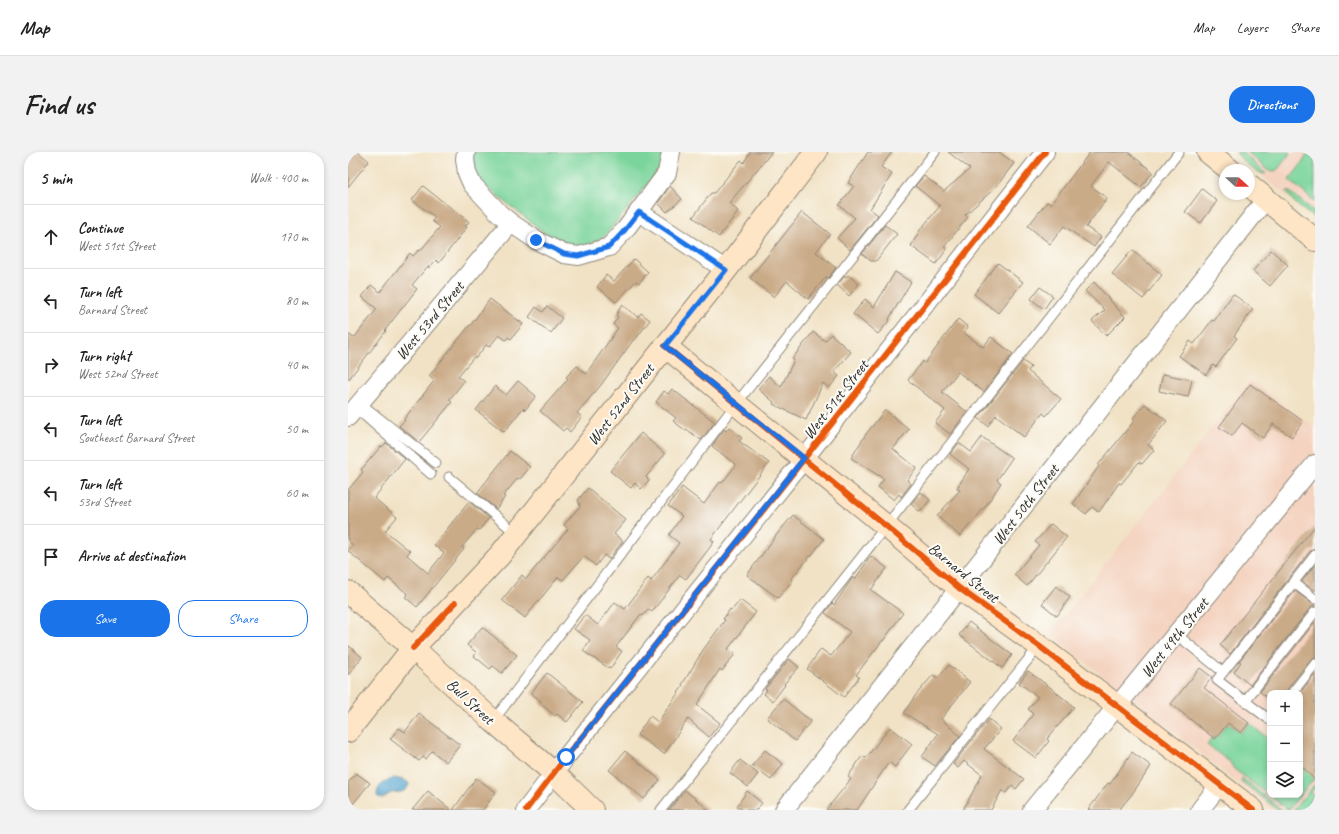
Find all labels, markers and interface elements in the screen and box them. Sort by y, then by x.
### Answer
text: Map [20,16,50,40]
text: Map [1193,19,1215,36]
text: Layers [1237,19,1268,36]
text: Share [1290,19,1319,36]
button: Directions [1229,86,1315,123]
text: Find us [24,87,94,122]
north arrow [1219,164,1255,200]
text: 5 min [40,168,72,189]
text: Walk · 400 m [249,170,308,186]
text: Continue [78,219,123,238]
icon: ahead [40,226,62,248]
text: 170 m [280,229,308,245]
route end [527,231,545,249]
text: West 51st Street [78,238,155,254]
street label: West 53rd Street [391,276,469,364]
text: Turn left [78,283,121,302]
icon: left [40,290,62,312]
text: 80 m [286,293,308,309]
text: Barnard Street [78,302,147,318]
text: Turn right [78,347,131,366]
icon: right [40,354,62,376]
street label: West 51st Street [799,355,874,443]
text: 40 m [286,357,308,373]
street label: West 52nd Street [583,359,660,449]
text: West 52nd Street [78,366,157,382]
text: Turn left [78,411,121,430]
icon: left [40,418,62,440]
text: 50 m [286,421,308,437]
text: Southeast Barnard Street [78,430,194,446]
street label: West 50th Street [988,459,1065,549]
text: Turn left [78,475,121,494]
icon: left [40,482,62,504]
text: 60 m [286,485,308,501]
text: 53rd Street [78,494,131,510]
street label: Barnard Street [924,538,1004,608]
icon: arrive [40,546,62,568]
text: Arrive at destination [78,547,185,566]
street label: West 49th Street [1137,592,1214,682]
button: Save [40,600,170,637]
button: Share [178,600,308,637]
street label: Bull Street [442,675,500,730]
map controls [1267,690,1303,798]
button: + [1267,690,1303,726]
button: − [1267,726,1303,762]
route start [557,748,575,766]
button: layers [1267,762,1303,798]

